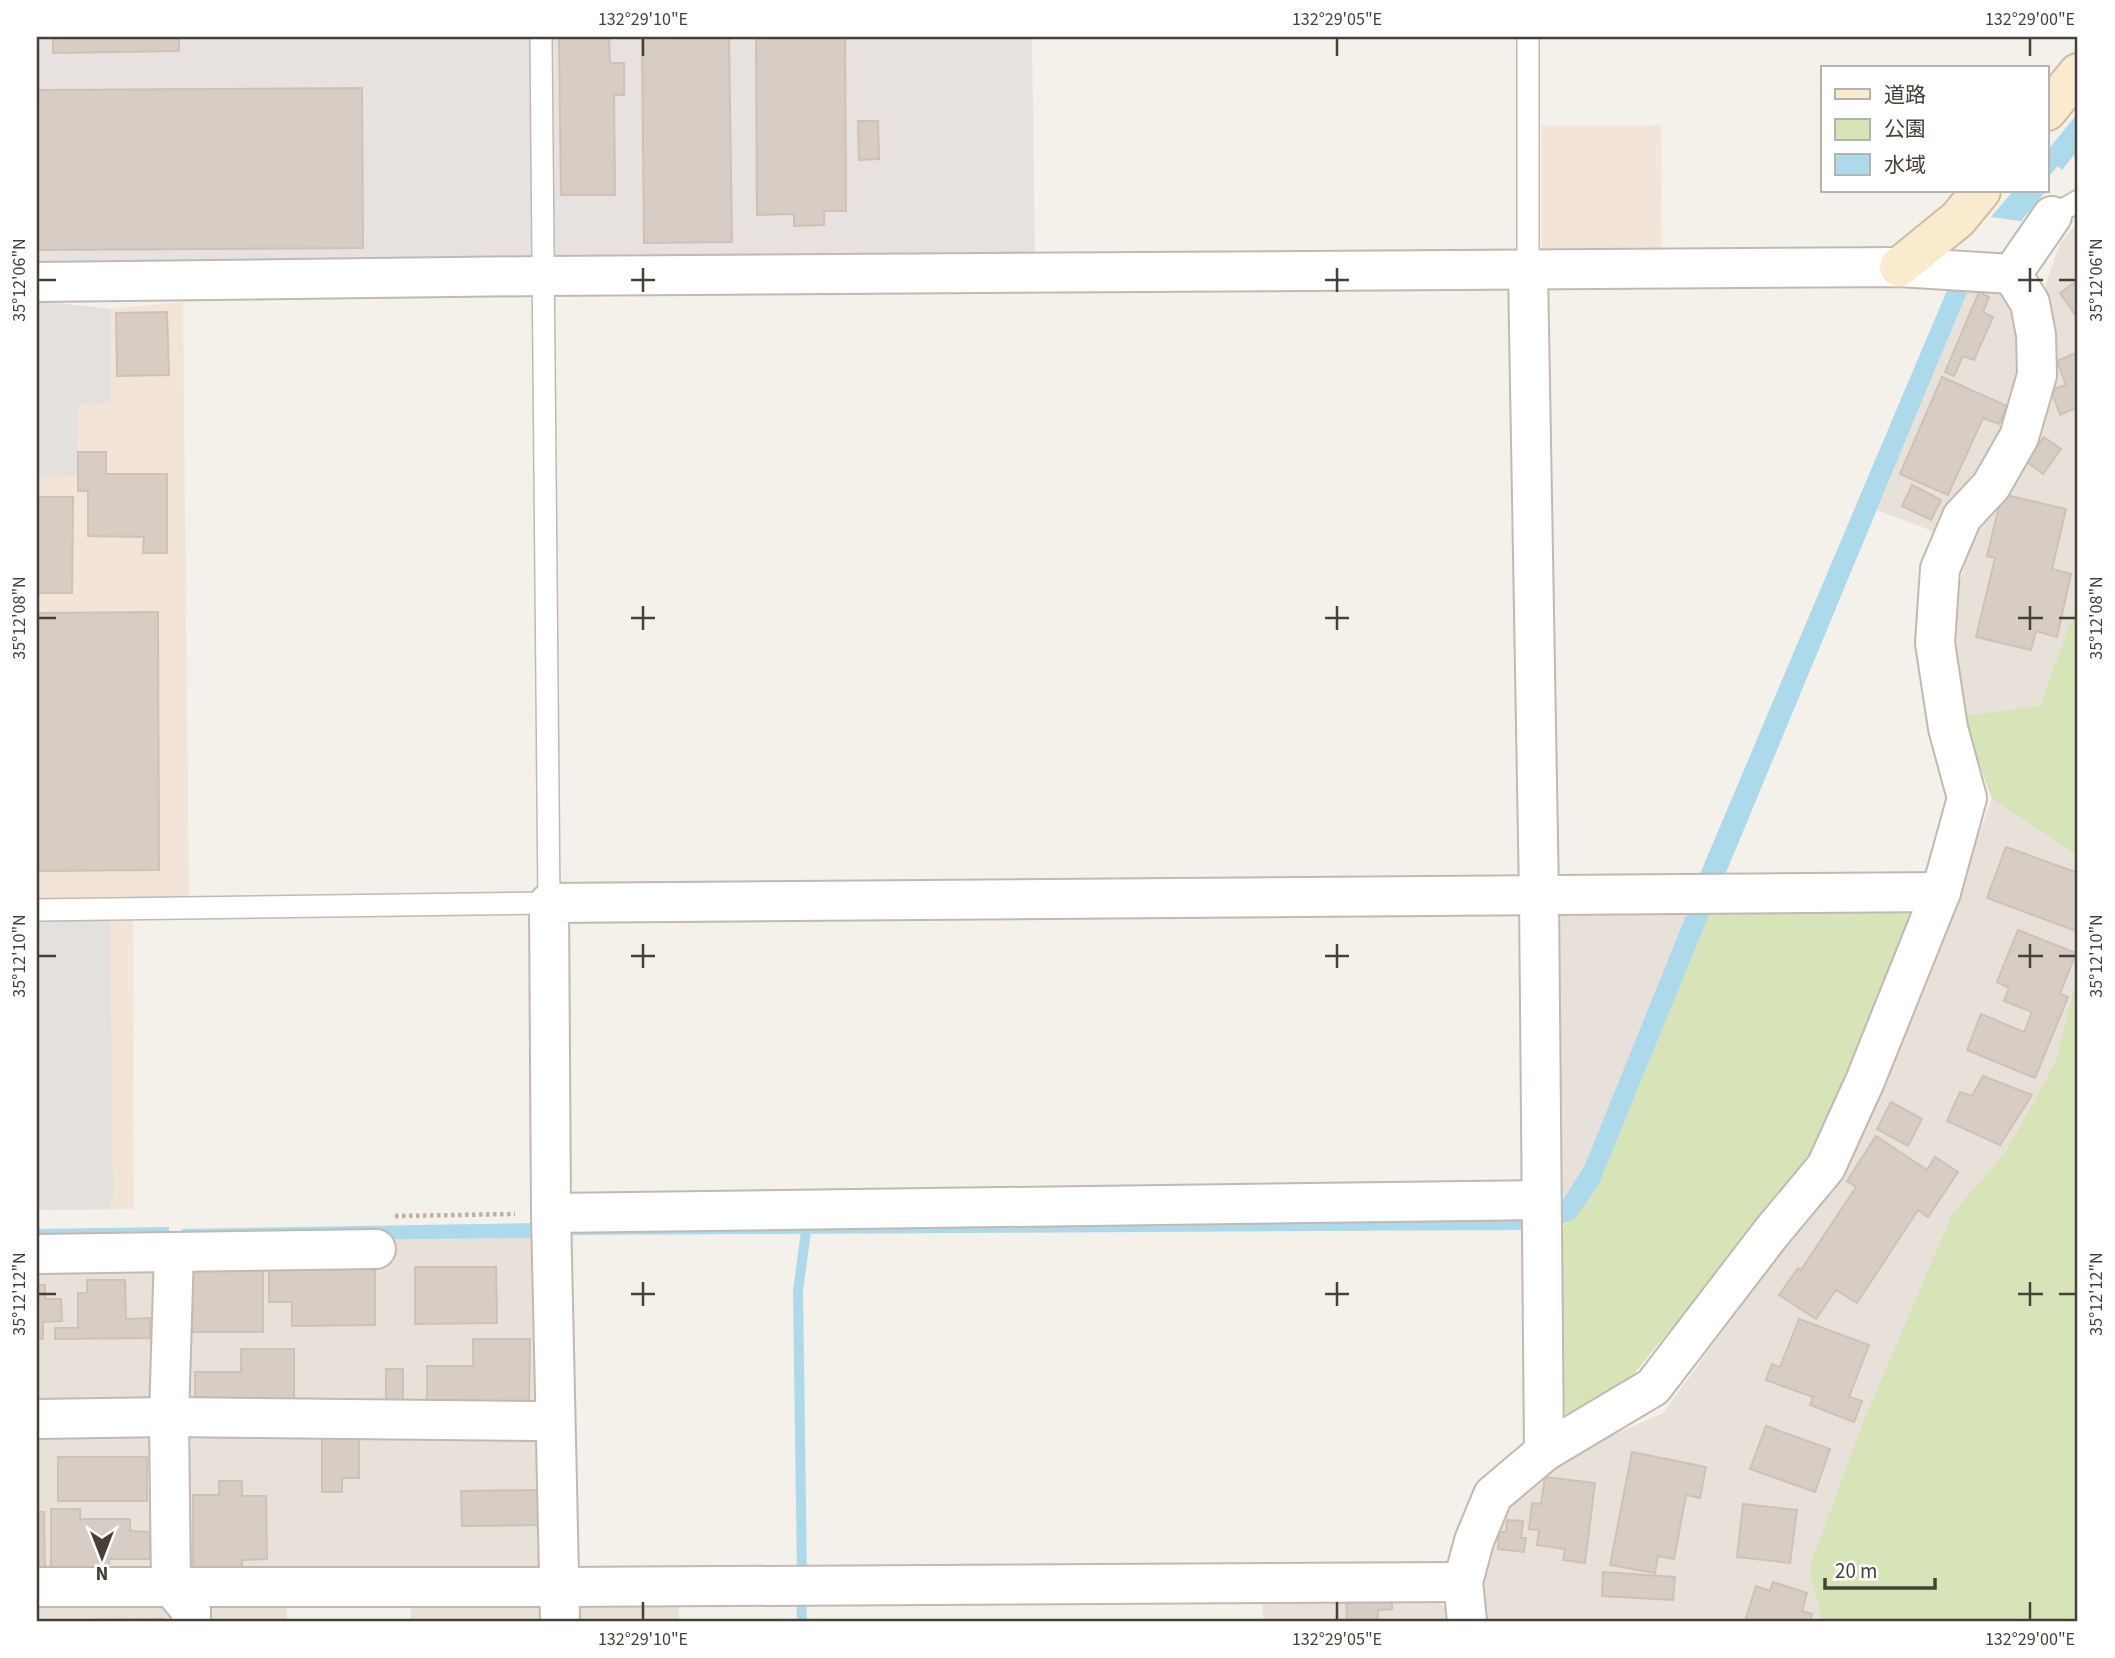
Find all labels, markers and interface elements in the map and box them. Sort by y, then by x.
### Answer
text: 132°29'10"E [598,7,688,32]
text: 132°29'05"E [1292,7,1382,32]
text: 132°29'00"E [1985,7,2075,32]
legend [1821,66,2048,192]
text: 道路 [1884,80,1926,110]
text: 公園 [1884,114,1926,144]
text: 水域 [1884,150,1926,180]
text: 35°12'06"N [7,238,32,322]
text: 35°12'06"N [2084,238,2109,322]
text: 35°12'08"N [7,576,32,660]
text: 35°12'08"N [2084,576,2109,660]
text: 35°12'10"N [7,914,32,998]
text: 35°12'10"N [2084,914,2109,998]
text: 35°12'12"N [7,1252,32,1336]
text: 35°12'12"N [2084,1252,2109,1336]
north arrow [66,1522,136,1592]
scale bar [1825,1546,1935,1590]
text: 20 m [1835,1556,1877,1586]
text: N [96,1559,108,1586]
text: 132°29'10"E [598,1627,688,1652]
text: 132°29'05"E [1292,1627,1382,1652]
text: 132°29'00"E [1985,1627,2075,1652]

